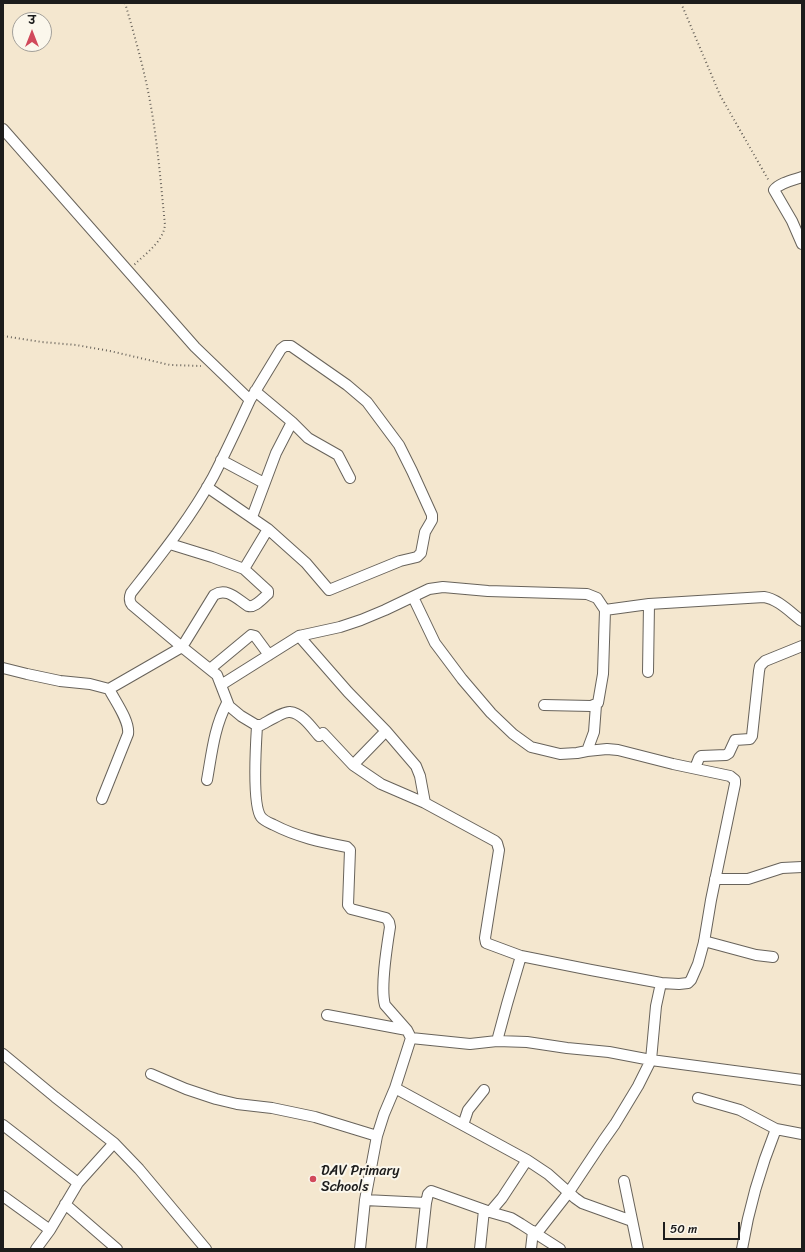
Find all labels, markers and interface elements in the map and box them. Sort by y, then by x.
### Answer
text: उ [28,11,36,30]
north arrow [12,12,52,52]
place label: DAV Primary Schools [321,1163,399,1196]
marker: DAV Primary Schools [308,1174,318,1184]
scale bar [665,1214,742,1240]
text: 50 m [670,1218,697,1240]

